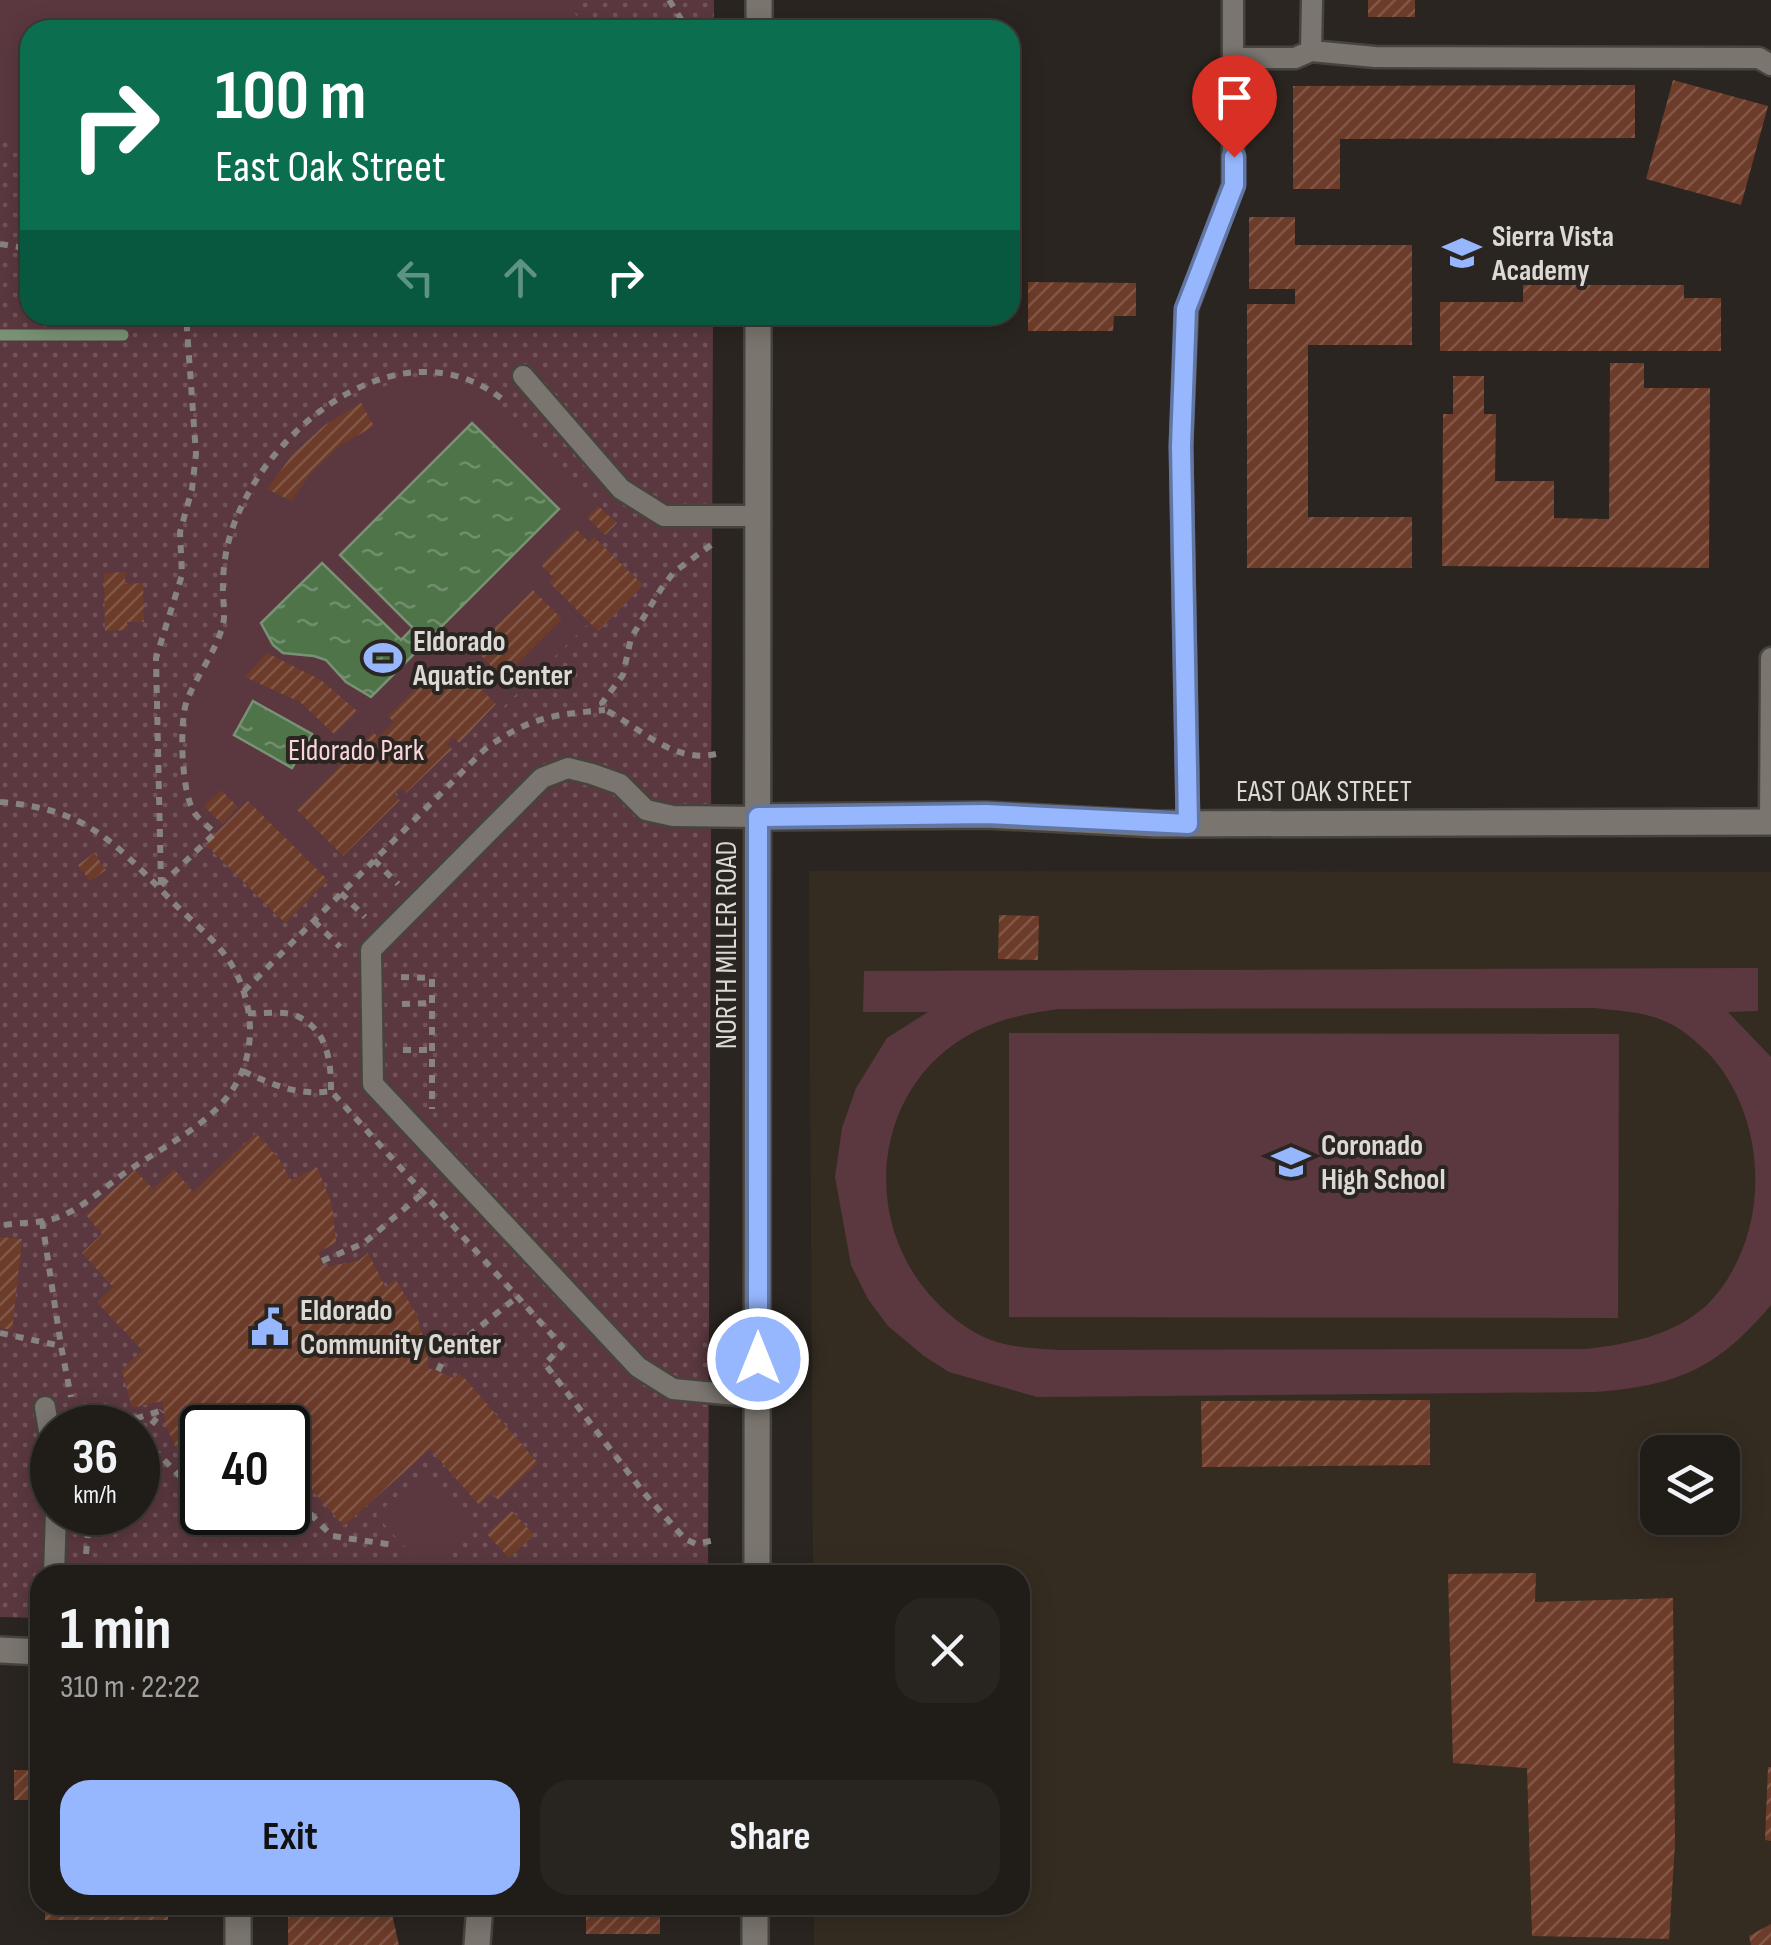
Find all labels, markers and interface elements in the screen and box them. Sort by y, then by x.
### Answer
text: 100 m [215,55,366,139]
pin [1192,55,1277,158]
icon: right [50,60,180,190]
icon: arrive [1207,70,1262,125]
text: East Oak Street [215,140,446,195]
place label: Sierra Vista Academy [1491,219,1614,289]
school or university icon: Sierra Vista Academy [1441,232,1483,274]
icon: left [388,250,443,305]
icon: ahead [493,250,548,305]
icon: right [598,250,653,305]
place label: Eldorado Aquatic Center [412,624,573,694]
sports icon: Eldorado Aquatic Center [362,637,404,679]
park label: Eldorado Park [288,733,425,769]
street label: EAST OAK STREET [1236,774,1412,810]
street label: NORTH MILLER ROAD [709,841,745,1049]
place label: Coronado High School [1321,1128,1446,1198]
school or university icon: Coronado High School [1270,1141,1312,1183]
place label: Eldorado Community Center [300,1293,501,1363]
public building icon: Eldorado Community Center [249,1306,291,1348]
position arrow [706,1307,810,1411]
speed limit sign: 40 [180,1405,310,1535]
text: 36 [72,1428,118,1488]
map controls [1640,1435,1740,1535]
button: layers [1640,1435,1740,1535]
text: km/h [73,1480,117,1511]
text: 1 min [60,1594,172,1666]
button: close [895,1598,1000,1703]
text: 310 m · 22:22 [60,1668,200,1707]
button: Exit [60,1780,520,1895]
button: Share [540,1780,1000,1895]

